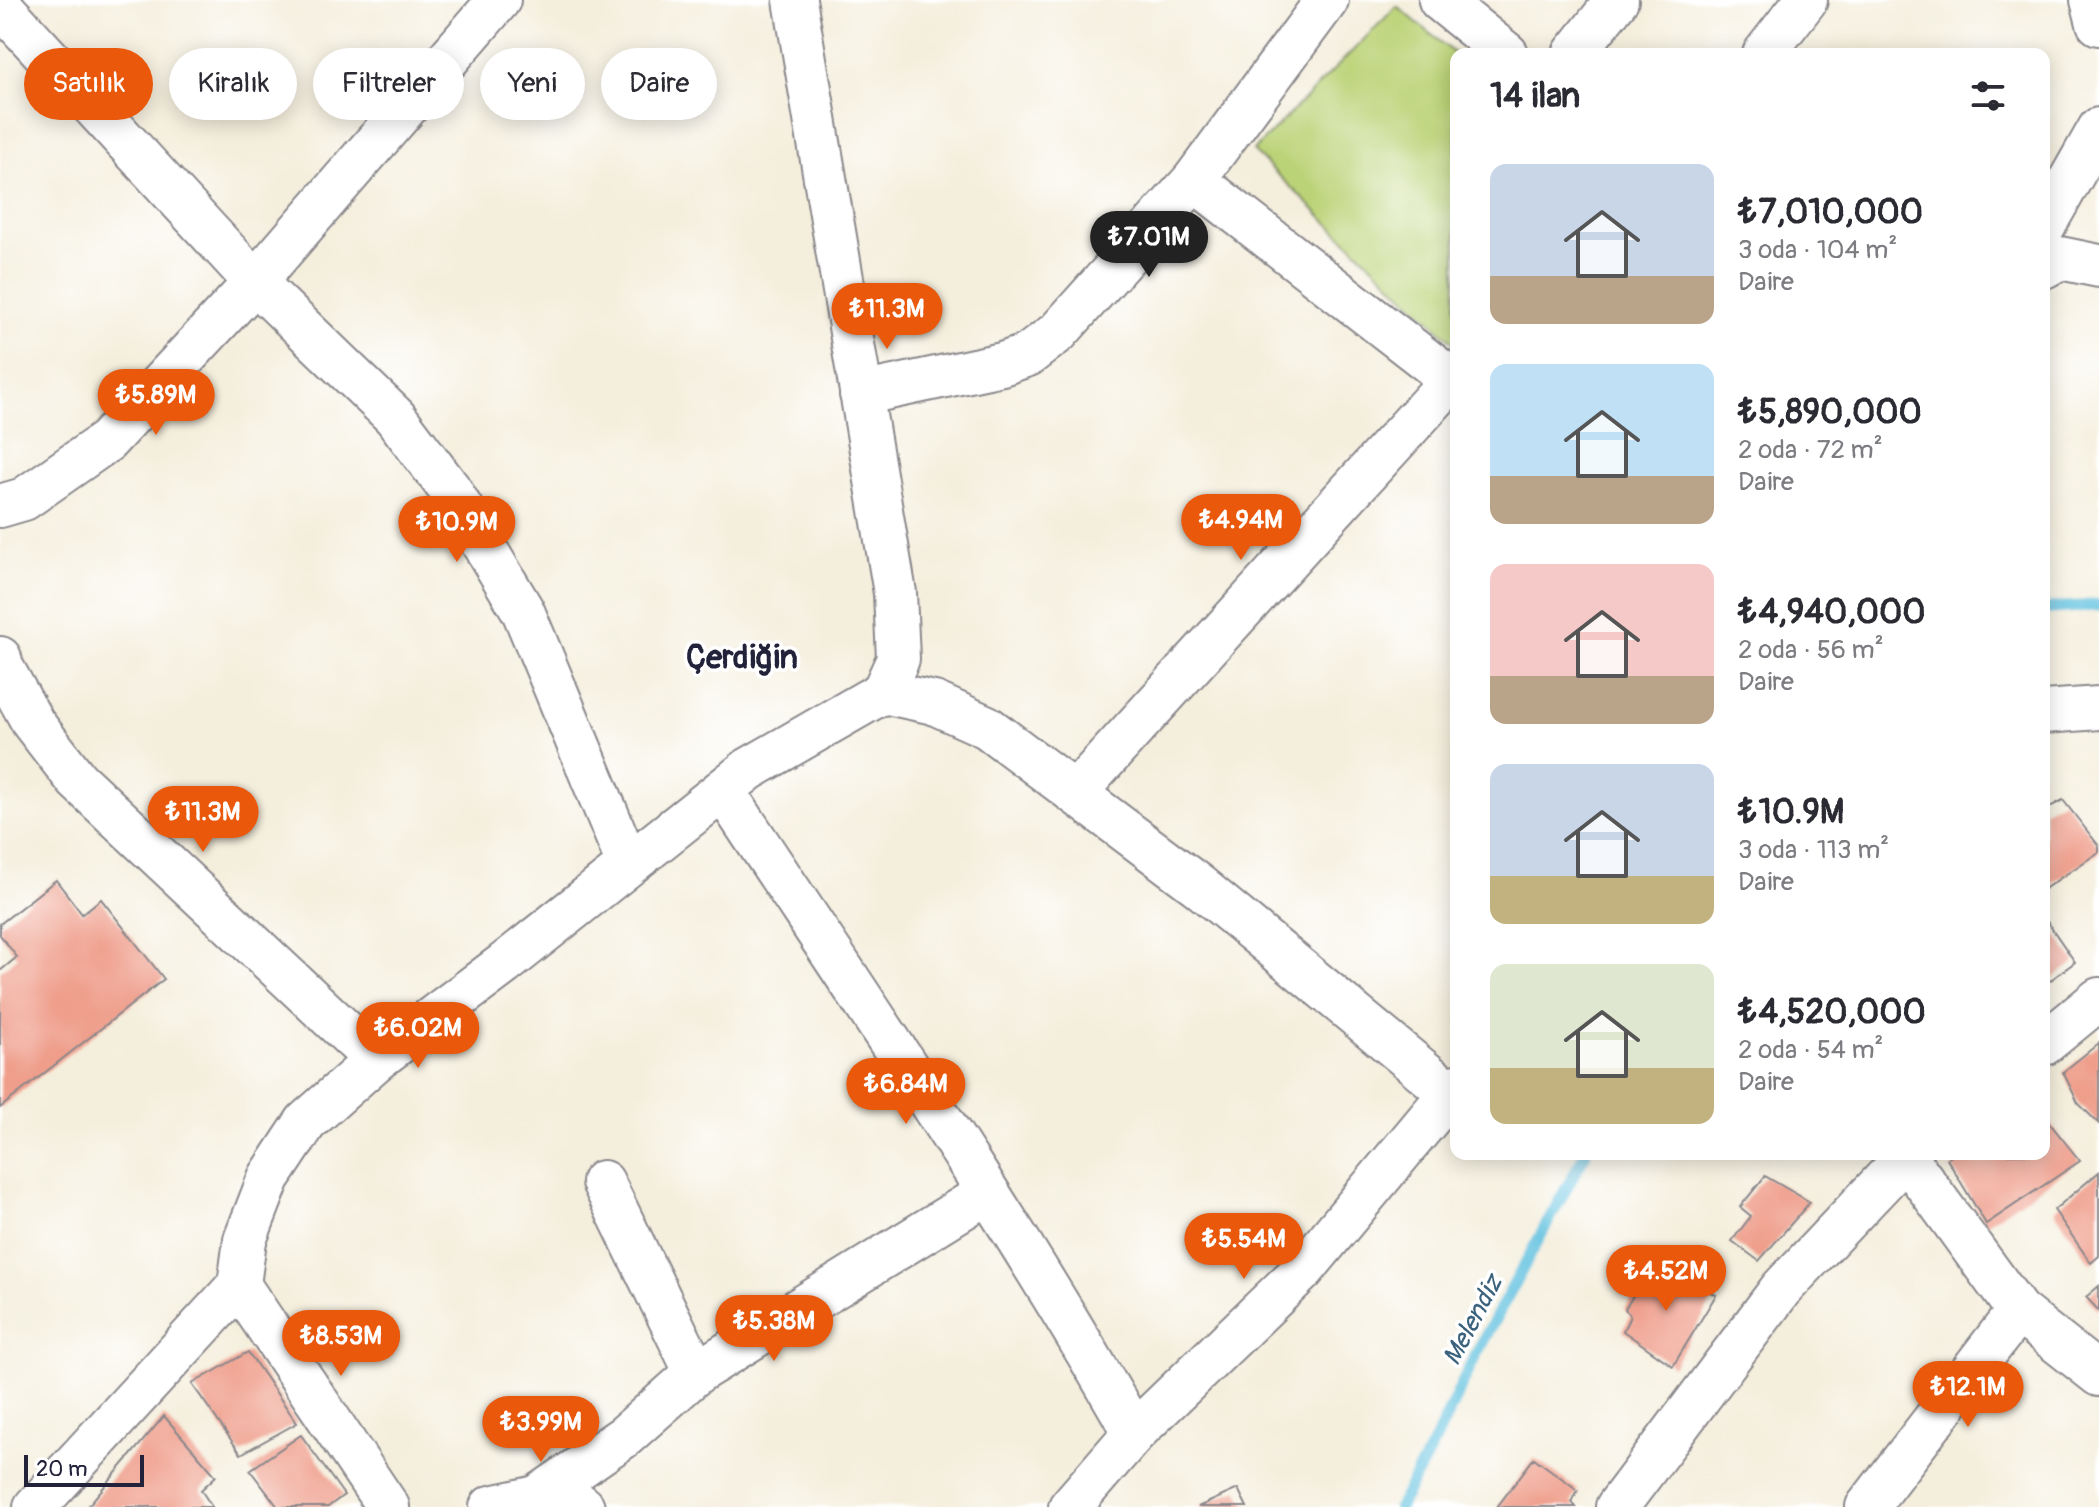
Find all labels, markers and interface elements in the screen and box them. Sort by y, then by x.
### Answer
chip: Satılık [24,48,153,120]
chip: Kiralık [169,48,297,120]
chip: Filtreler [313,48,464,120]
chip: Yeni [480,48,585,120]
chip: Daire [601,48,717,120]
icon: filters [1966,74,2010,118]
text: 14 ilan [1490,75,1580,118]
text: ₺7,010,000 [1738,191,1923,234]
icon: home [1554,196,1650,292]
pin: ₺7.01M [1084,211,1214,279]
text: ₺7.01M [1108,221,1190,253]
text: 3 oda · 104 m² [1738,234,1897,266]
text: Daire [1738,266,1794,298]
pin: ₺11.3M [822,283,952,351]
text: ₺11.3M [850,293,924,325]
pin: ₺5.89M [91,369,221,437]
text: ₺5.89M [116,379,196,411]
text: ₺5,890,000 [1738,391,1922,434]
icon: home [1554,396,1650,492]
text: 2 oda · 72 m² [1738,434,1883,466]
text: Daire [1738,466,1794,498]
pin: ₺4.94M [1176,494,1306,562]
pin: ₺10.9M [392,496,522,564]
text: ₺4.94M [1199,504,1283,536]
text: ₺10.9M [416,506,498,538]
text: ₺4,940,000 [1738,591,1926,634]
icon: home [1554,596,1650,692]
text: 2 oda · 56 m² [1738,634,1884,666]
district label: Çerdiğin [686,638,798,678]
text: Daire [1738,666,1794,698]
pin: ₺11.3M [138,786,268,854]
text: ₺10.9M [1738,791,1844,834]
text: ₺11.3M [166,796,240,828]
icon: home [1554,796,1650,892]
text: 3 oda · 113 m² [1738,834,1889,866]
text: Daire [1738,866,1794,898]
text: ₺4,520,000 [1738,991,1926,1034]
icon: home [1554,996,1650,1092]
pin: ₺6.02M [353,1002,483,1070]
text: ₺6.02M [374,1012,462,1044]
text: 2 oda · 54 m² [1738,1034,1883,1066]
pin: ₺6.84M [841,1058,971,1126]
text: Daire [1738,1066,1794,1098]
text: ₺6.84M [864,1068,948,1100]
pin: ₺5.54M [1179,1213,1309,1281]
text: ₺5.54M [1202,1223,1286,1255]
pin: ₺4.52M [1601,1245,1731,1313]
text: ₺4.52M [1624,1255,1708,1287]
water label: Melendiz [1436,1267,1511,1371]
pin: ₺5.38M [709,1295,839,1363]
text: ₺5.38M [733,1305,815,1337]
pin: ₺8.53M [276,1310,406,1378]
text: ₺8.53M [300,1320,382,1352]
pin: ₺12.1M [1903,1361,2033,1429]
text: ₺12.1M [1931,1371,2005,1403]
pin: ₺3.99M [476,1396,606,1464]
text: ₺3.99M [500,1406,582,1438]
scale bar [24,1451,144,1487]
text: 20 m [36,1455,88,1483]

